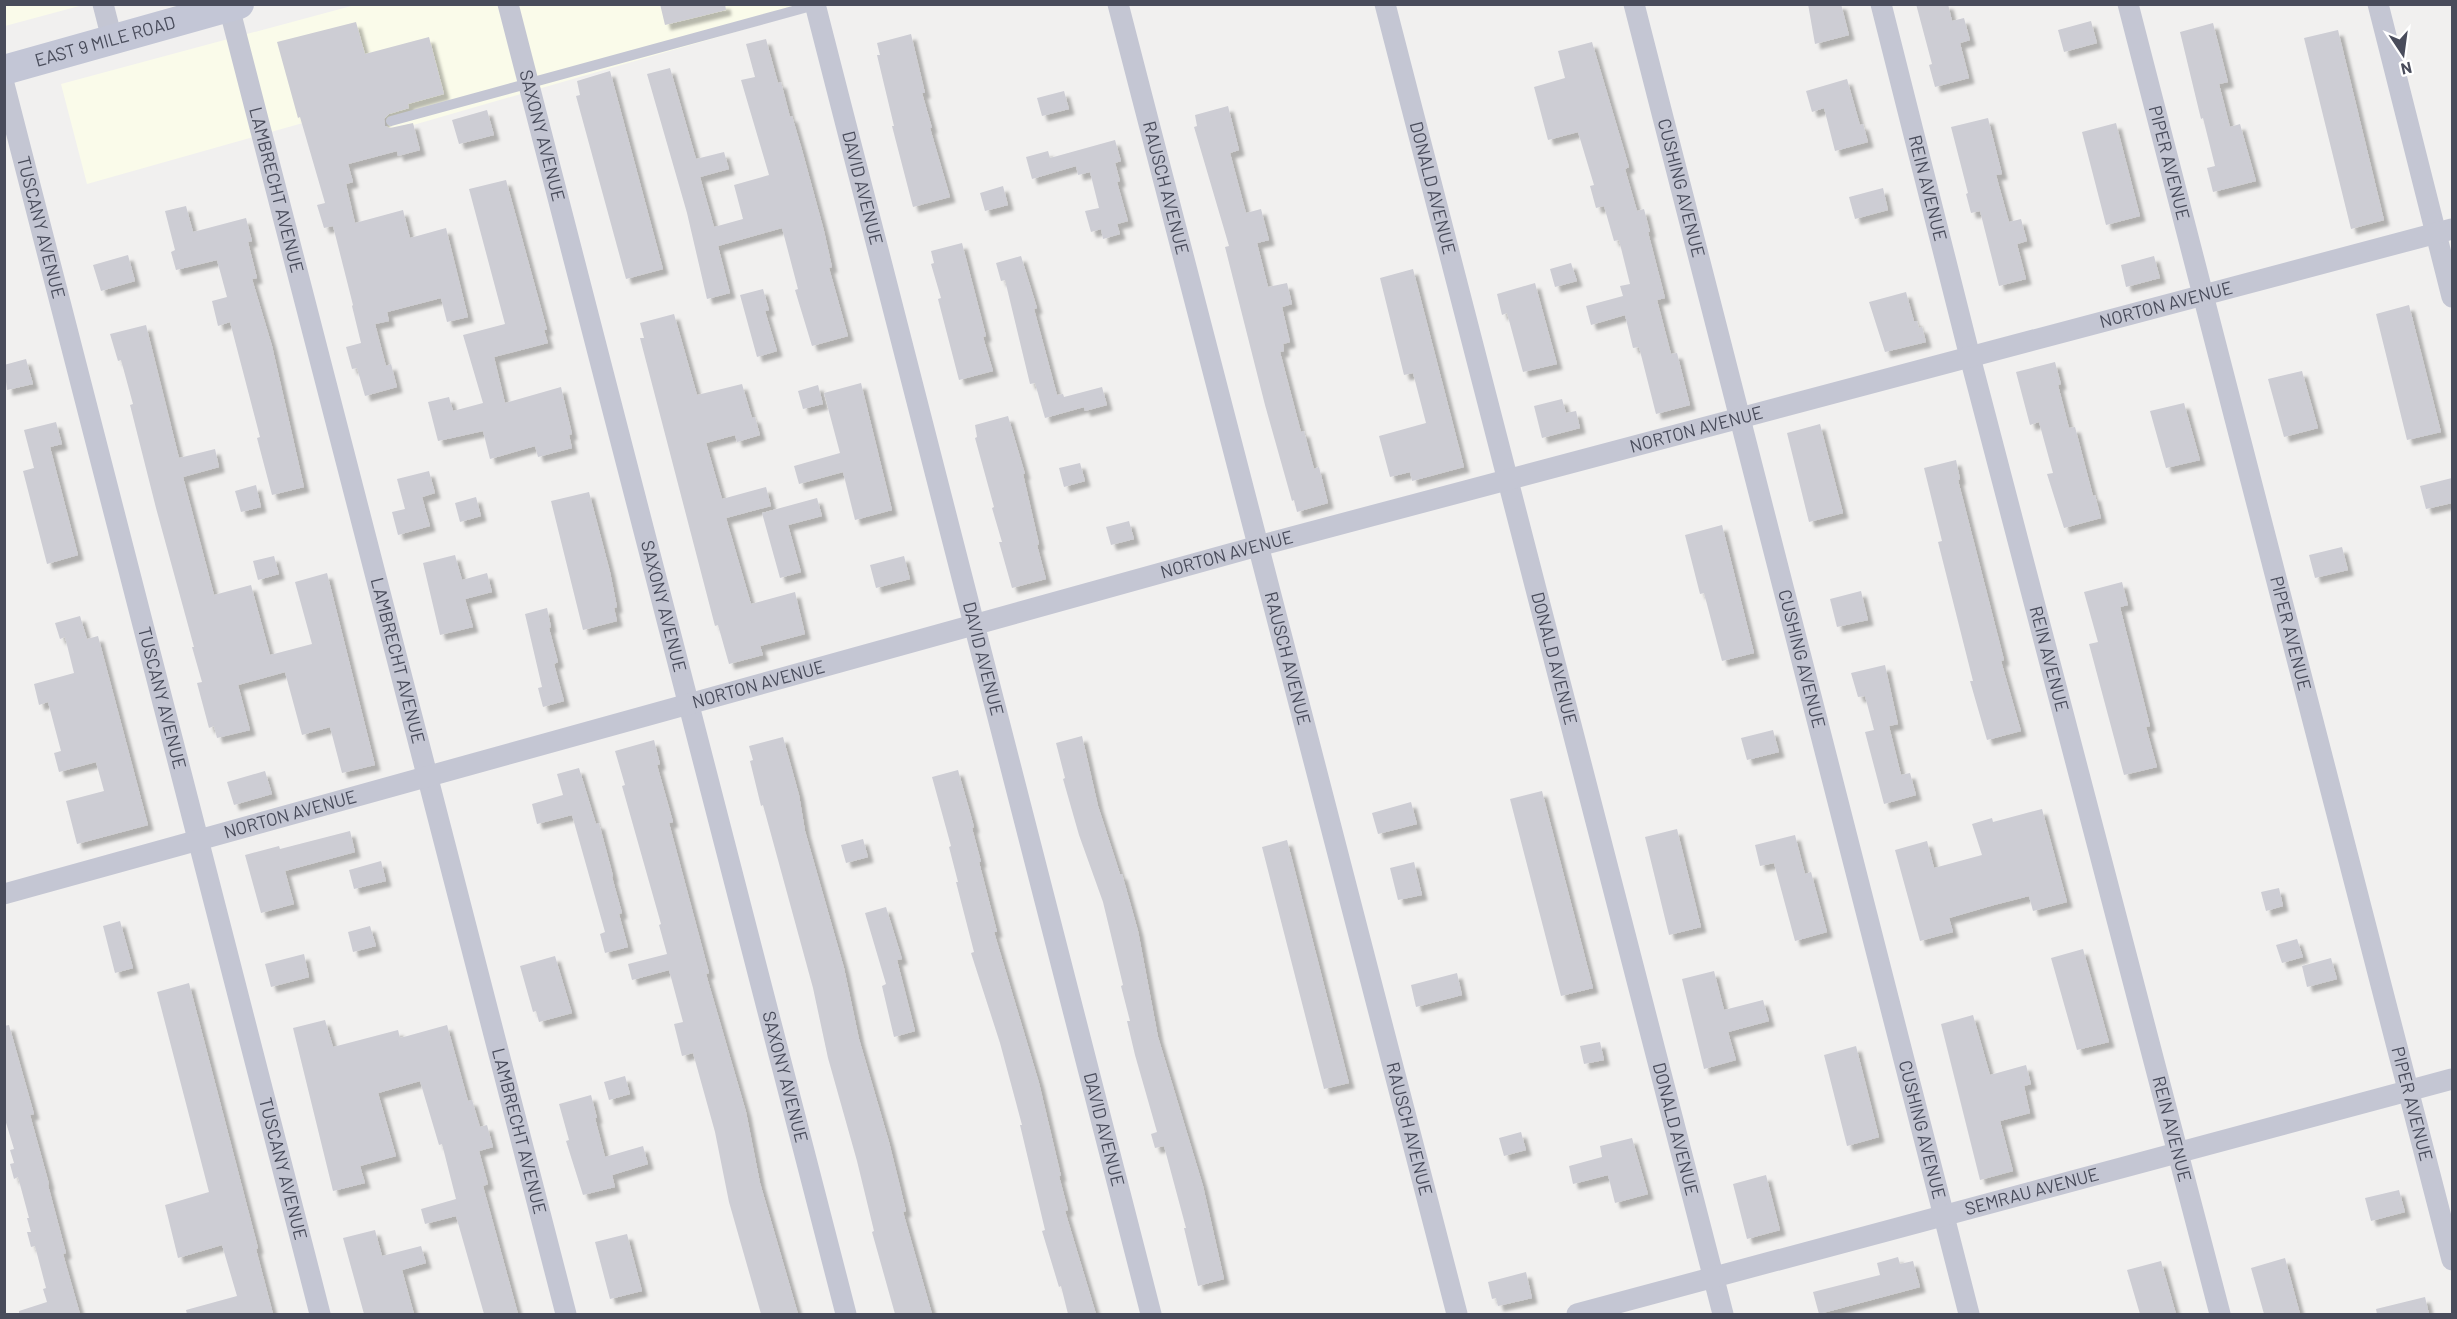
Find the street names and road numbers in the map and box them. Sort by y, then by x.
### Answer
street label: EAST 9 MILE ROAD [32,10,177,71]
street label: SAXONY AVENUE [515,67,570,204]
street label: PIPER AVENUE [2145,103,2195,222]
street label: LAMBRECHT AVENUE [245,104,309,275]
street label: CUSHING AVENUE [1654,116,1710,260]
street label: RAUSCH AVENUE [1139,119,1194,257]
street label: DONALD AVENUE [1406,119,1461,257]
street label: DAVID AVENUE [838,128,888,247]
street label: REIN AVENUE [1905,133,1952,243]
street label: TUSCANY AVENUE [13,153,71,301]
street label: NORTON AVENUE [2097,276,2235,332]
street label: NORTON AVENUE [1627,400,1765,457]
street label: NORTON AVENUE [1158,525,1295,583]
street label: SAXONY AVENUE [637,538,692,674]
street label: PIPER AVENUE [2266,573,2317,693]
street label: LAMBRECHT AVENUE [367,575,430,746]
street label: CUSHING AVENUE [1774,587,1831,730]
street label: RAUSCH AVENUE [1261,589,1316,727]
street label: DONALD AVENUE [1527,590,1583,727]
street label: DAVID AVENUE [959,599,1009,718]
street label: REIN AVENUE [2025,603,2074,714]
street label: TUSCANY AVENUE [134,624,192,771]
street label: NORTON AVENUE [689,655,827,713]
street label: NORTON AVENUE [221,785,359,843]
street label: SAXONY AVENUE [758,1008,813,1145]
street label: PIPER AVENUE [2387,1044,2438,1163]
street label: LAMBRECHT AVENUE [488,1046,552,1216]
street label: CUSHING AVENUE [1895,1058,1951,1201]
street label: RAUSCH AVENUE [1382,1060,1438,1198]
street label: DONALD AVENUE [1649,1060,1704,1198]
street label: DAVID AVENUE [1079,1070,1130,1189]
street label: REIN AVENUE [2148,1074,2197,1184]
street label: TUSCANY AVENUE [255,1095,313,1242]
street label: SEMRAU AVENUE [1962,1162,2101,1219]

